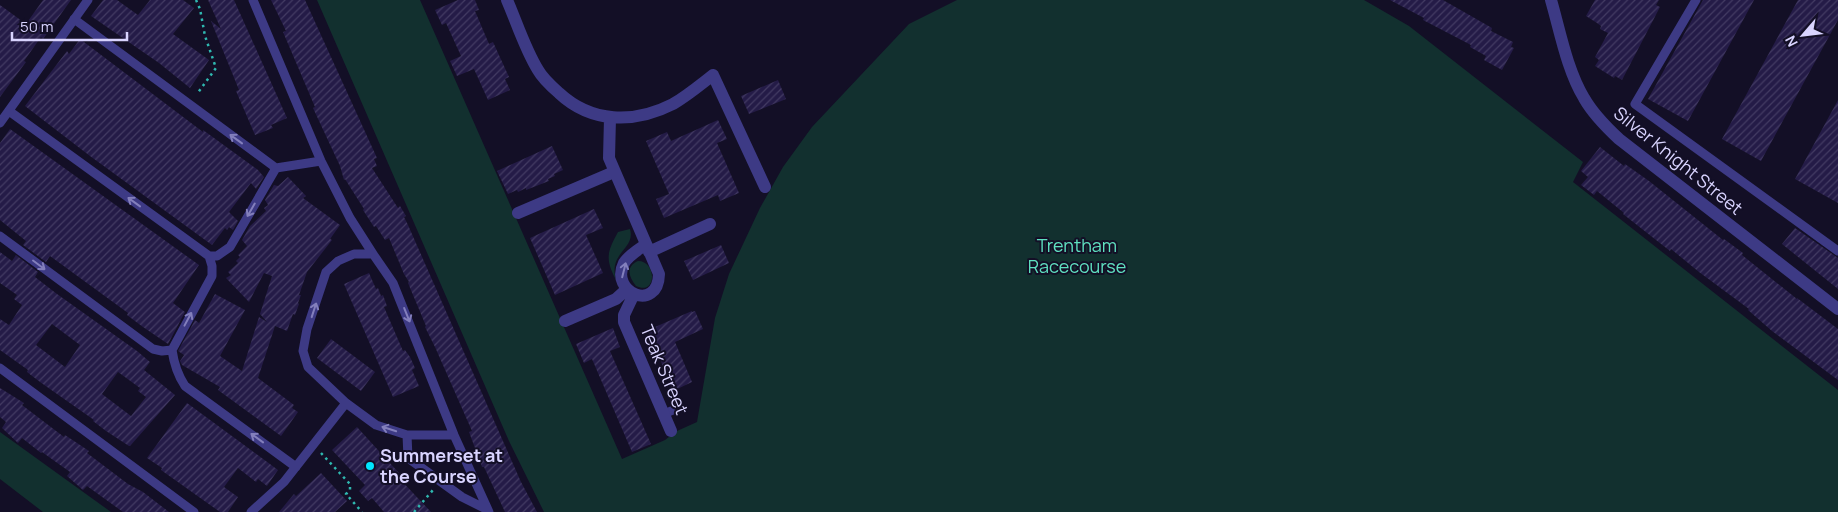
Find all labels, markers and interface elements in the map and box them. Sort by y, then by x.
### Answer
scale bar [12,10,128,42]
north arrow [1778,10,1828,60]
text: 50 m [20,16,54,37]
text: N [1780,32,1802,50]
street label: Silver Knight Street [1609,101,1748,220]
one-way arrow [229,134,243,144]
one-way arrow [128,196,141,207]
one-way arrow [246,203,256,217]
park label: Trentham Racecourse [1028,233,1126,278]
one-way arrow [32,259,45,270]
one-way arrow [620,262,629,278]
one-way arrow [309,302,319,318]
one-way arrow [402,307,412,322]
one-way arrow [184,313,194,327]
street label: Teak Street [635,321,695,418]
one-way arrow [381,424,397,433]
one-way arrow [250,433,264,443]
place label: Summerset at the Course [380,443,503,488]
marker: Summerset at the Course [364,460,376,472]

